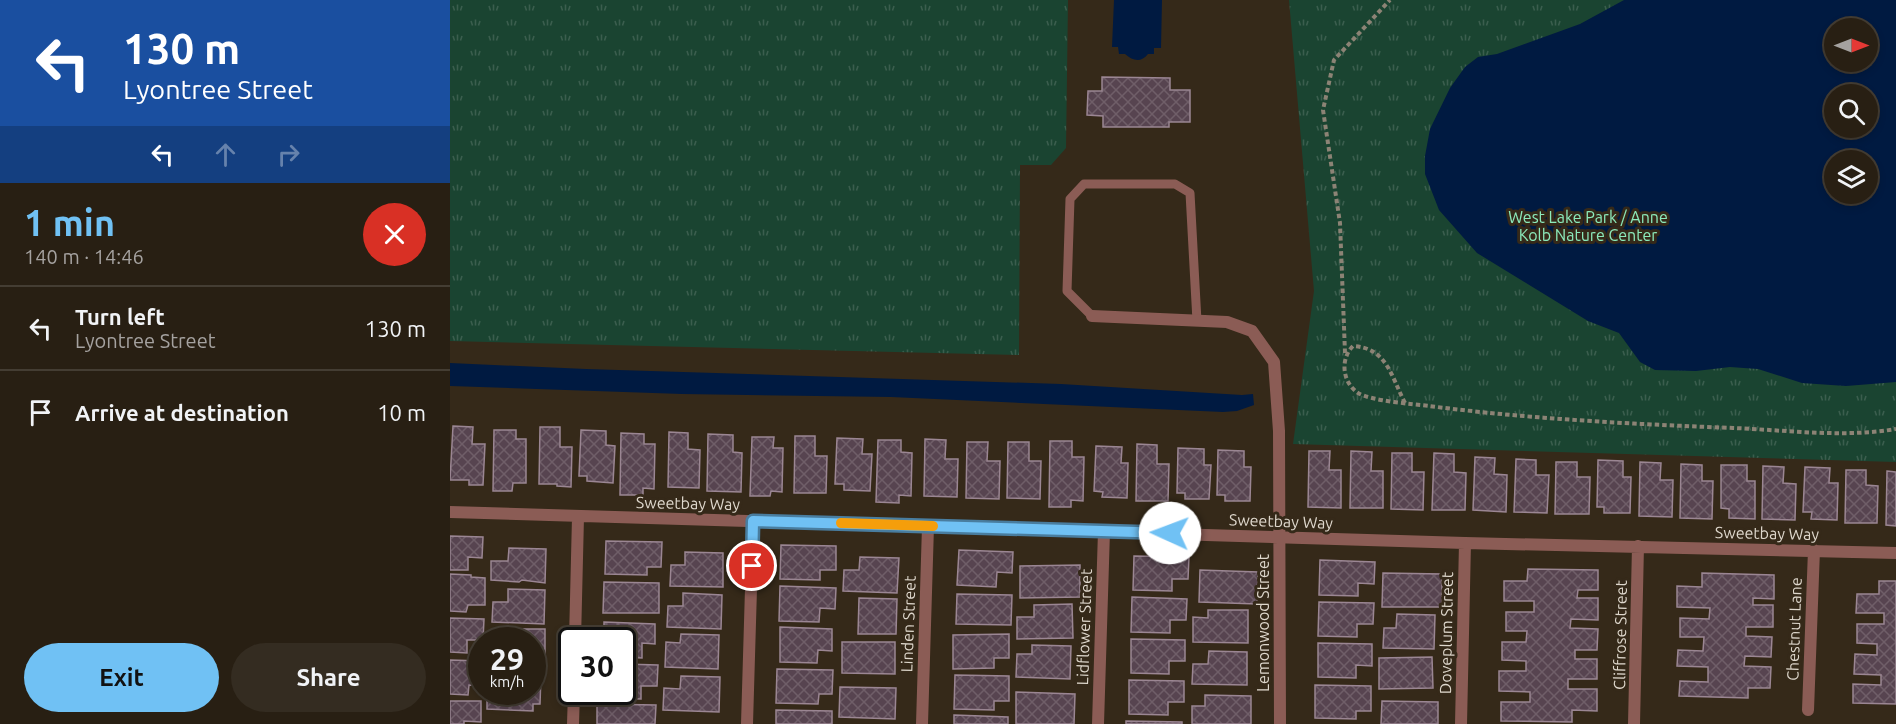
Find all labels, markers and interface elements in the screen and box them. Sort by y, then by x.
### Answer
north arrow [1824,18,1878,72]
map controls [1824,18,1878,204]
icon: left [24,24,102,102]
text: 130 m [123,25,240,72]
text: Lyontree Street [123,74,313,104]
button: search [1824,84,1878,138]
icon: left [146,138,179,171]
icon: ahead [209,138,242,171]
icon: right [272,138,305,171]
button: layers [1824,150,1878,204]
text: 1 min [24,202,115,243]
button: close [363,203,426,266]
park label: West Lake Park / Anne Kolb Nature Center [1508,208,1668,244]
text: 140 m · 14:46 [24,245,144,268]
text: Turn left [75,304,165,329]
icon: left [24,312,57,345]
text: 130 m [365,316,426,341]
text: Lyontree Street [75,329,216,352]
icon: arrive [24,396,57,429]
text: Arrive at destination [75,400,289,425]
text: 10 m [377,400,426,425]
street label: Sweetbay Way [636,493,740,513]
position arrow [1138,501,1202,565]
street label: Sweetbay Way [1229,510,1334,532]
street label: Sweetbay Way [1715,523,1819,543]
pin [726,540,777,591]
icon: arrive [735,549,768,582]
street label: Lemonwood Street [1254,553,1272,692]
street label: Lidflower Street [1073,568,1095,686]
street label: Doveplum Street [1436,571,1456,694]
street label: Linden Street [897,575,919,673]
street label: Chestnut Lane [1783,577,1805,681]
street label: Cliffrose Street [1610,579,1630,690]
speed limit sign: 30 [558,627,636,705]
text: 29 [490,642,524,676]
button: Exit [24,643,219,712]
button: Share [231,643,426,712]
text: km/h [490,673,524,690]

